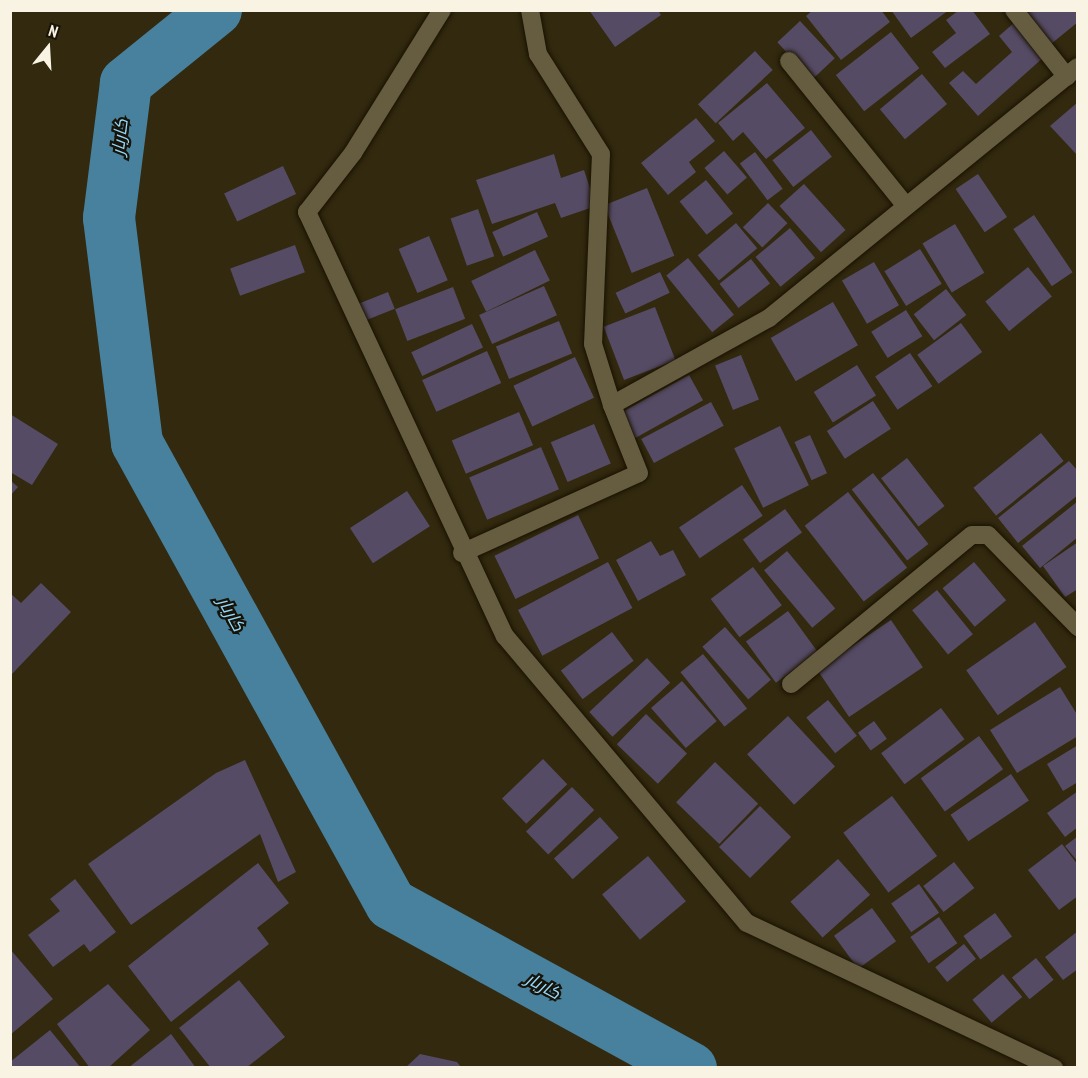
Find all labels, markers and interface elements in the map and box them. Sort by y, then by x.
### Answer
north arrow [18,18,78,78]
text: N [46,20,61,42]
water label: کاربار [107,118,133,156]
water label: کاربار [213,593,249,635]
water label: کاربار [522,968,564,1004]

